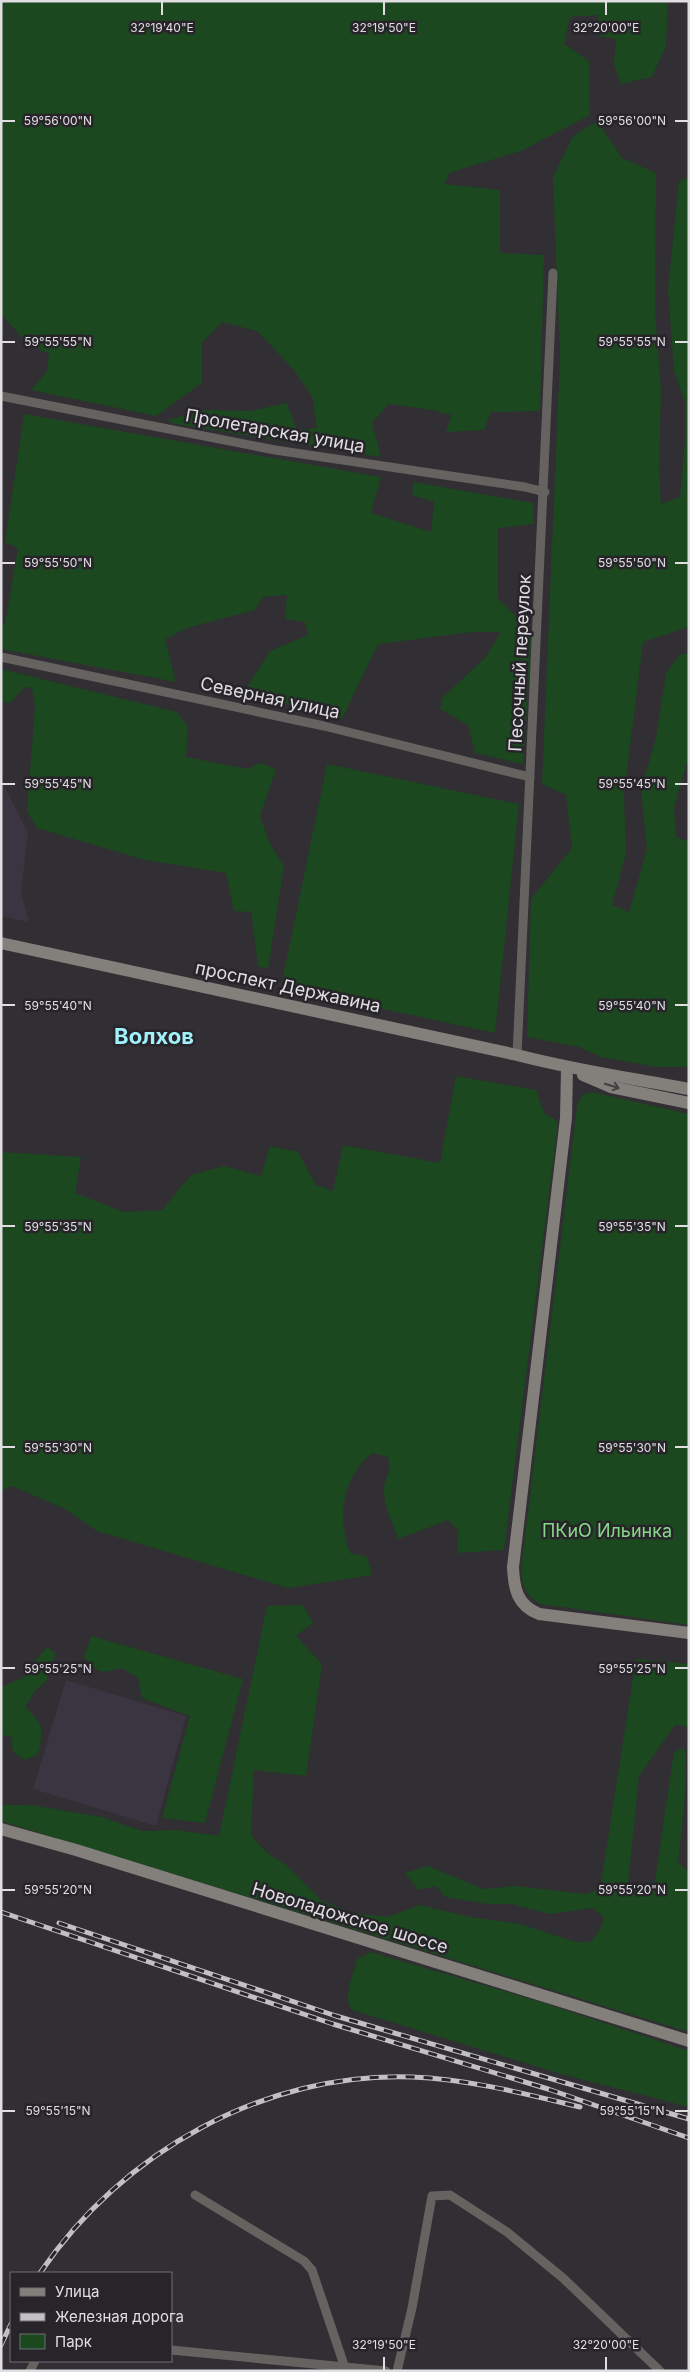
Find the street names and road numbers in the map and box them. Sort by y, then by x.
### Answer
street label: Пролетарская улица [184,404,366,457]
street label: Песочный переулок [504,574,535,752]
street label: Северная улица [198,672,342,723]
street label: проспект Державина [193,957,383,1016]
street label: Новоладожское шоссе [249,1878,451,1957]

